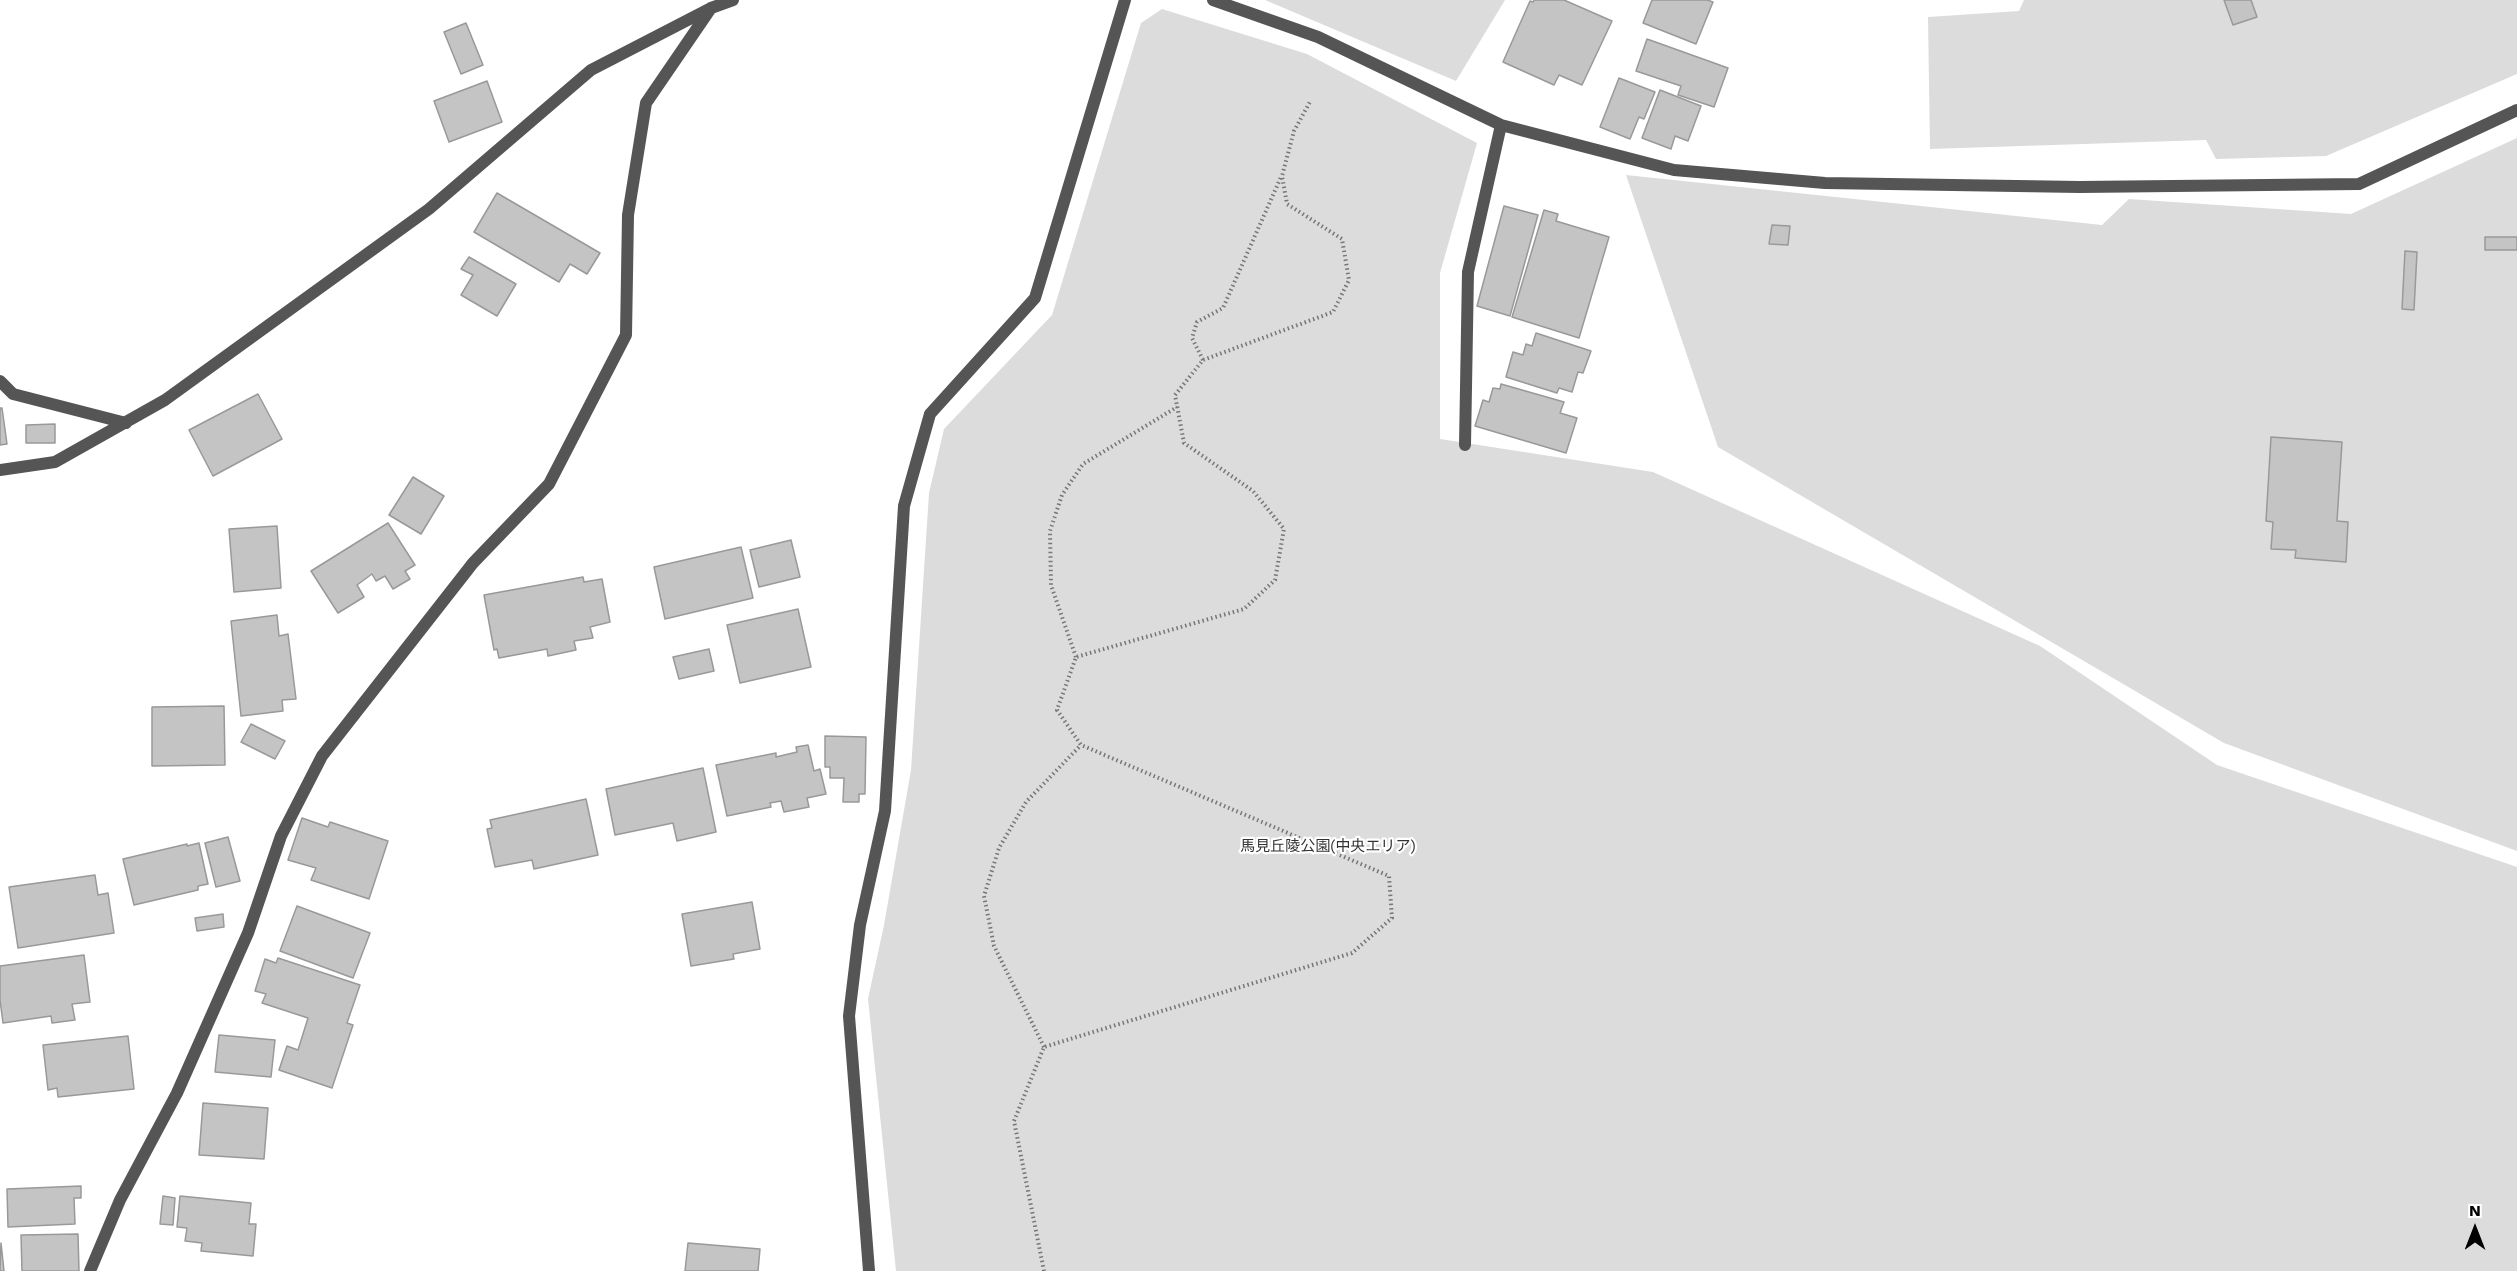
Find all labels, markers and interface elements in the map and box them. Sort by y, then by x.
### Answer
park label: 馬見丘陵公園(中央エリア) [1240,838,1416,856]
north arrow [2445,1199,2505,1259]
text: N [2469,1201,2481,1220]

